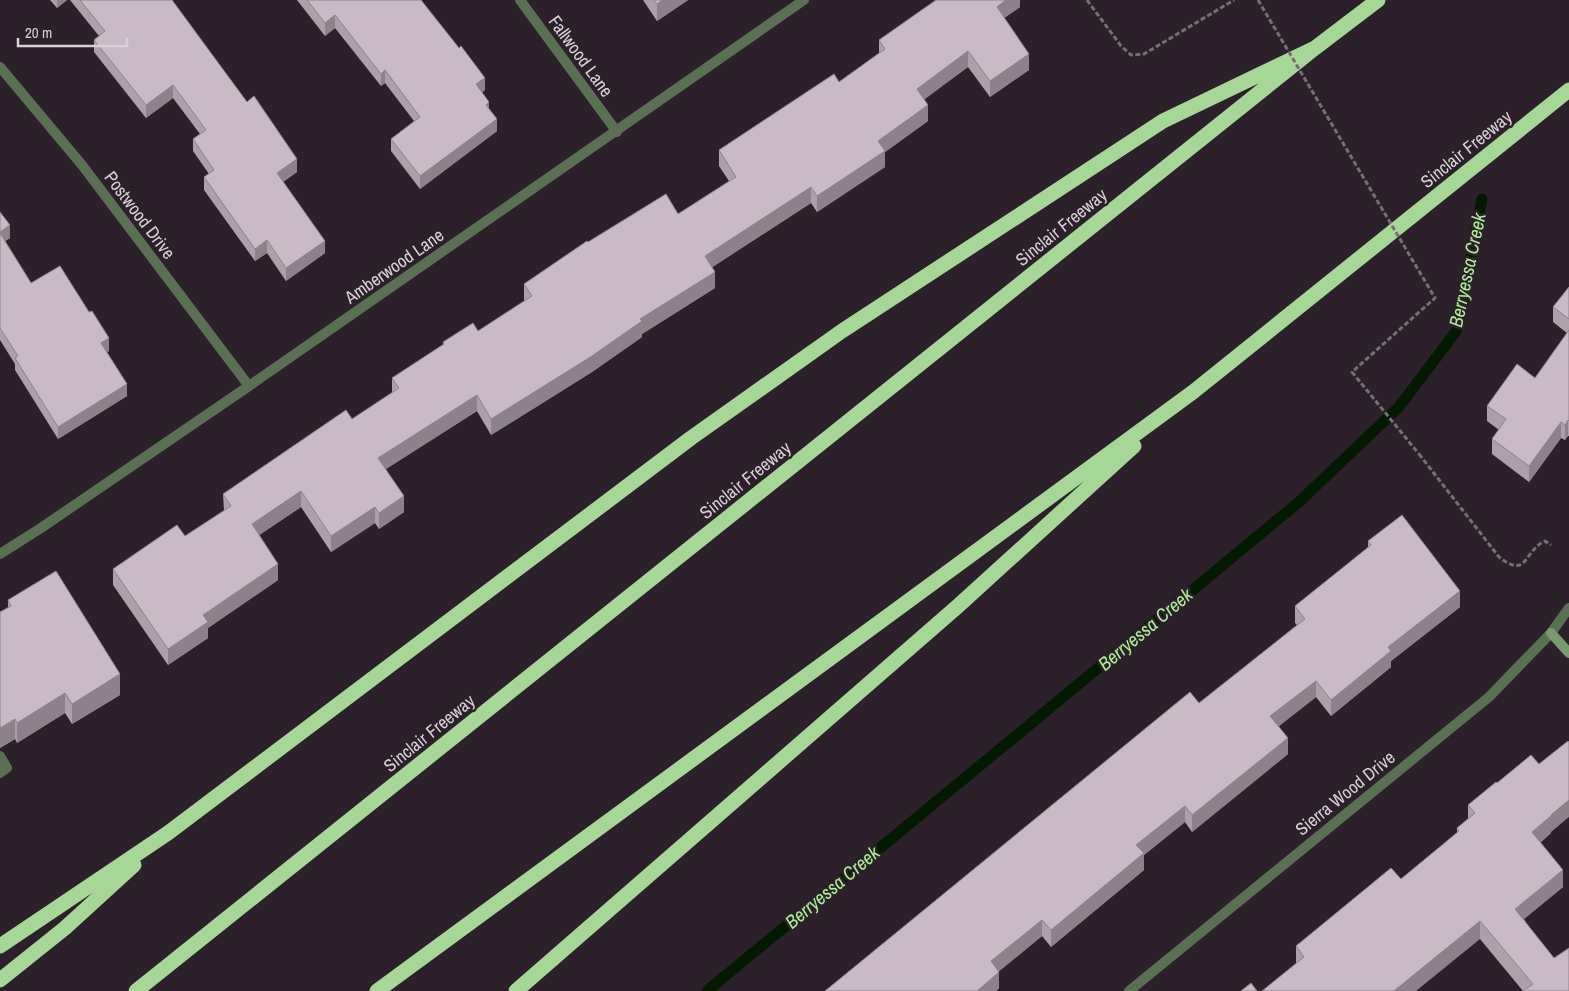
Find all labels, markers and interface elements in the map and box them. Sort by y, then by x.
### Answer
street label: Fallwood Lane [543,10,619,102]
scale bar [18,15,126,47]
text: 20 m [25,22,52,43]
street label: Sinclair Freeway [1415,104,1517,194]
street label: Postwood Drive [99,166,181,264]
street label: Sinclair Freeway [1010,182,1112,272]
water label: Berryessa Creek [1442,209,1492,329]
street label: Amberwood Lane [339,223,449,310]
street label: Sinclair Freeway [694,435,796,525]
water label: Berryessa Creek [1092,581,1199,676]
street label: Sinclair Freeway [378,688,480,778]
street label: Sierra Wood Drive [1290,745,1400,841]
water label: Berryessa Creek [779,839,886,934]

